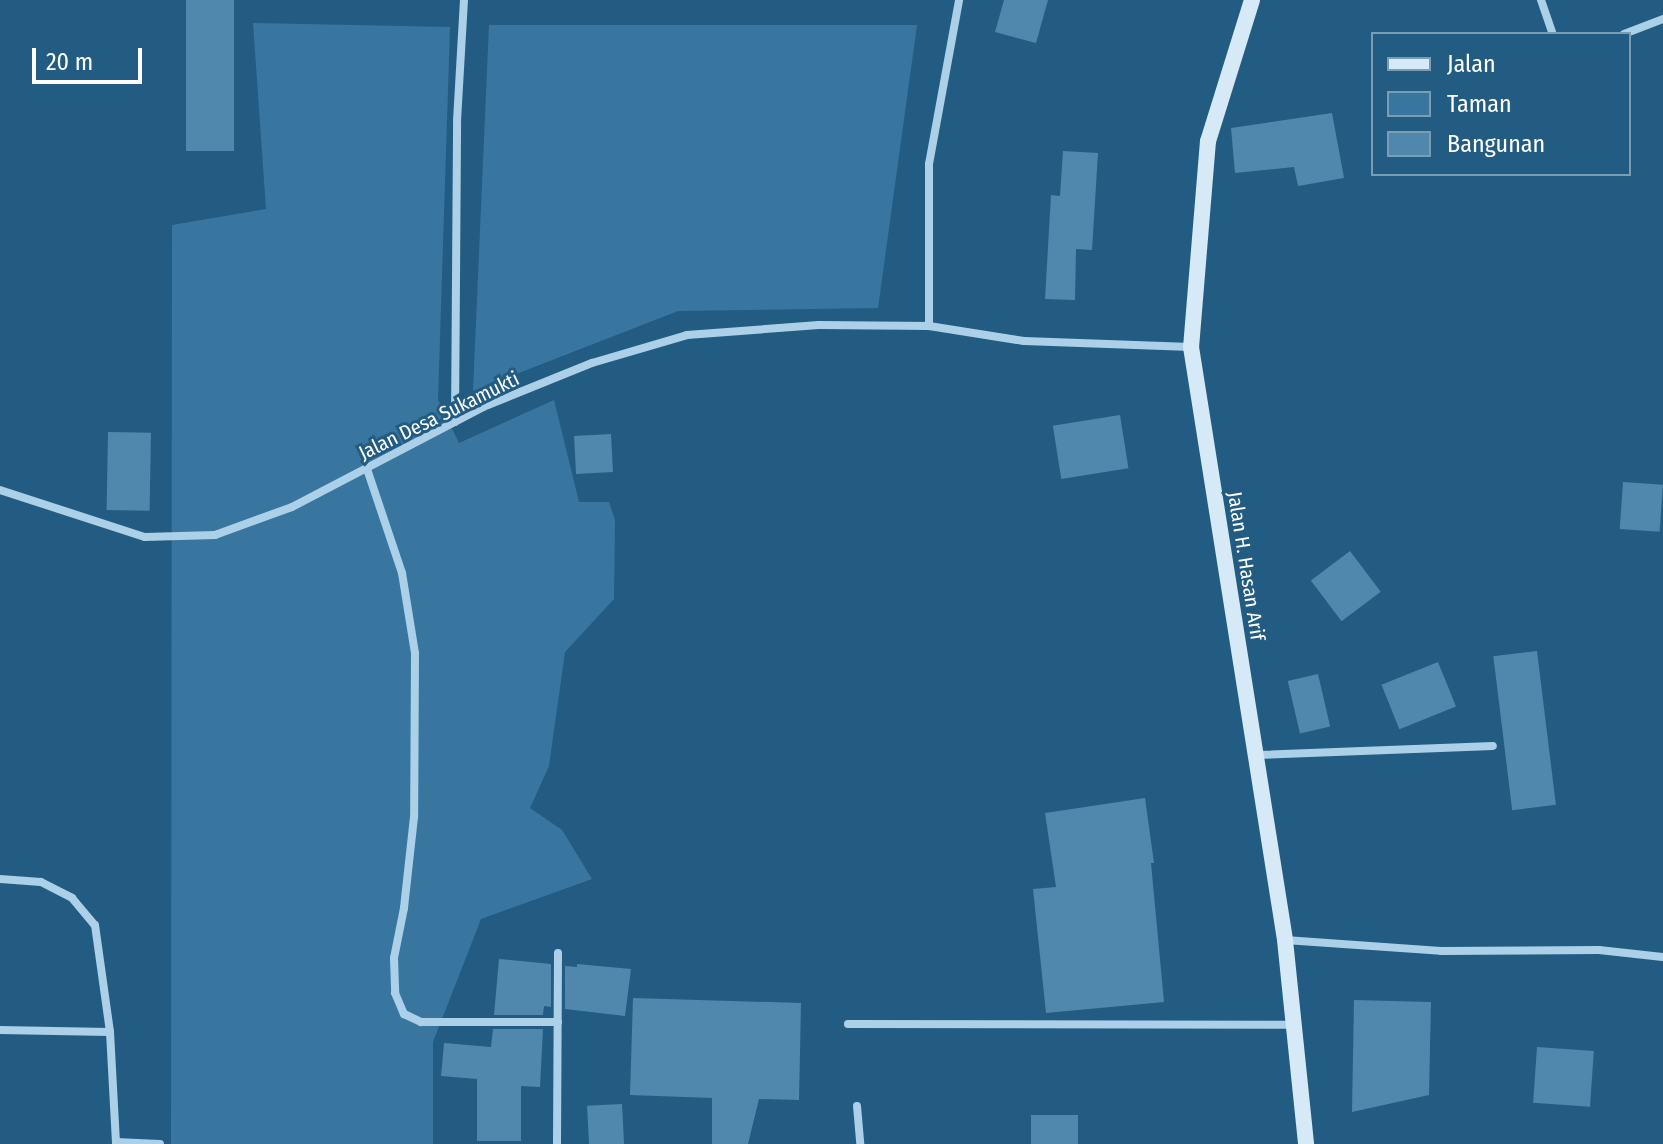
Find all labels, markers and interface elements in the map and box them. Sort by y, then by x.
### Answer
scale bar [36,32,146,82]
legend [1371,32,1631,176]
text: 20 m [46,48,93,76]
text: Jalan [1447,50,1496,78]
text: Taman [1447,90,1512,118]
text: Bangunan [1447,130,1545,158]
street label: Jalan Desa Sukamukti [355,367,523,465]
street label: Jalan H. Hasan Arif [1222,490,1270,642]

